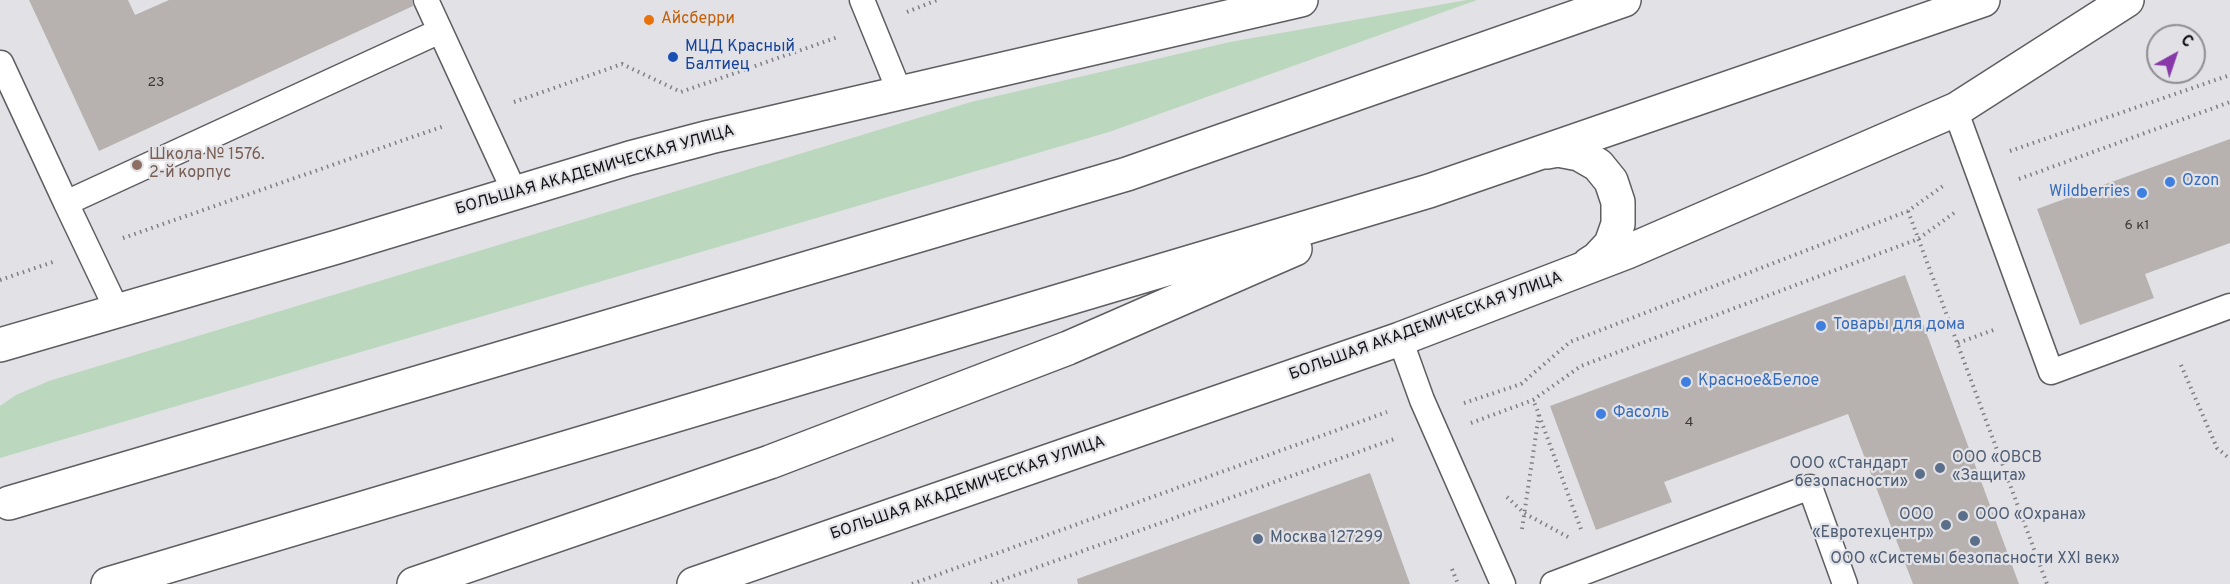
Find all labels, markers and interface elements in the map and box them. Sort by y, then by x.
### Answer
place label: Айсберри [661,10,735,30]
marker: Айсберри [642,13,656,27]
north arrow [2146,24,2206,84]
text: С [2176,31,2197,53]
place label: МЦД Красный Балтиец [685,38,795,76]
marker: МЦД Красный Балтиец [666,50,680,64]
house number: 23 [148,75,164,91]
street label: БОЛЬШАЯ АКАДЕМИЧЕСКАЯ УЛИЦА [453,122,737,220]
place label: Школа № 1576. 2-й корпус [149,146,265,184]
marker: Школа № 1576. 2-й корпус [130,158,144,172]
place label: Ozon [2182,172,2219,192]
marker: Ozon [2163,175,2177,189]
place label: Wildberries [2049,183,2130,203]
marker: Wildberries [2135,186,2149,200]
house number: 6 к1 [2125,218,2149,234]
street label: БОЛЬШАЯ АКАДЕМИЧЕСКАЯ УЛИЦА [1287,269,1565,385]
place label: Товары для дома [1833,316,1965,336]
marker: Товары для дома [1814,319,1828,333]
place label: Красное&Белое [1698,372,1819,392]
marker: Красное&Белое [1679,375,1693,389]
place label: Фасоль [1613,404,1669,424]
marker: Фасоль [1594,407,1608,421]
house number: 4 [1685,415,1693,431]
street label: БОЛЬШАЯ АКАДЕМИЧЕСКАЯ УЛИЦА [828,433,1108,545]
place label: ООО «ОВСВ «Защита» [1952,449,2042,487]
place label: ООО «Стандарт безопасности» [1790,455,1908,493]
marker: ООО «ОВСВ «Защита» [1933,461,1947,475]
marker: ООО «Стандарт безопасности» [1913,467,1927,481]
place label: ООО «Евротехцентр» [1812,506,1934,544]
place label: ООО «Охрана» [1975,506,2086,526]
marker: ООО «Охрана» [1956,509,1970,523]
marker: ООО «Евротехцентр» [1939,518,1953,532]
place label: Москва 127299 [1270,529,1383,549]
marker: Москва 127299 [1251,532,1265,546]
marker: ООО «Системы безопасности XXI век» [1968,534,1982,548]
place label: ООО «Системы безопасности XXI век» [1830,550,2120,570]

